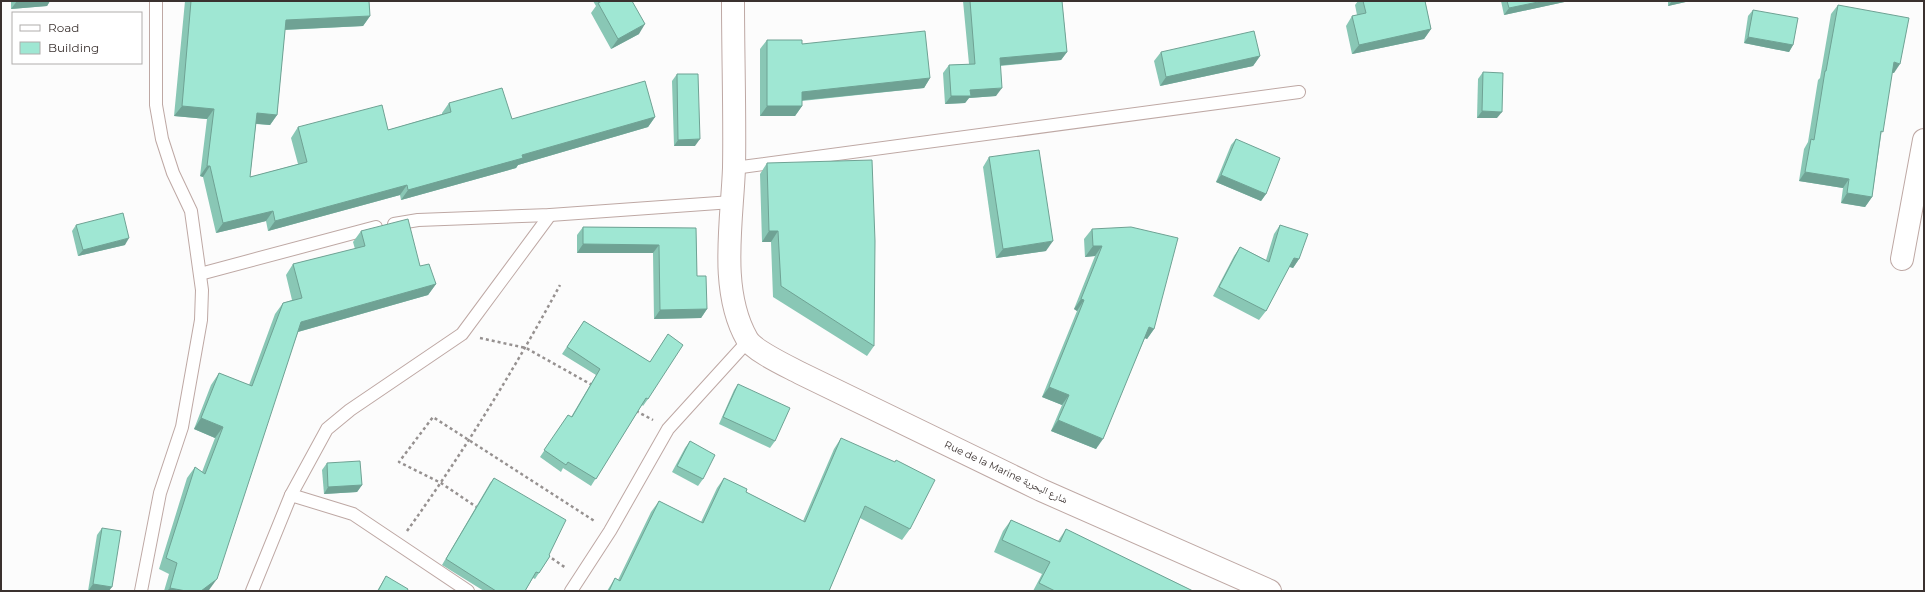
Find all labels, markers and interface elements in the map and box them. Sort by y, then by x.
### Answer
legend [12,12,142,64]
text: Road [48,20,79,35]
text: Building [48,40,99,55]
street label: Rue de la Marine شارع البحرية [942,438,1070,506]

